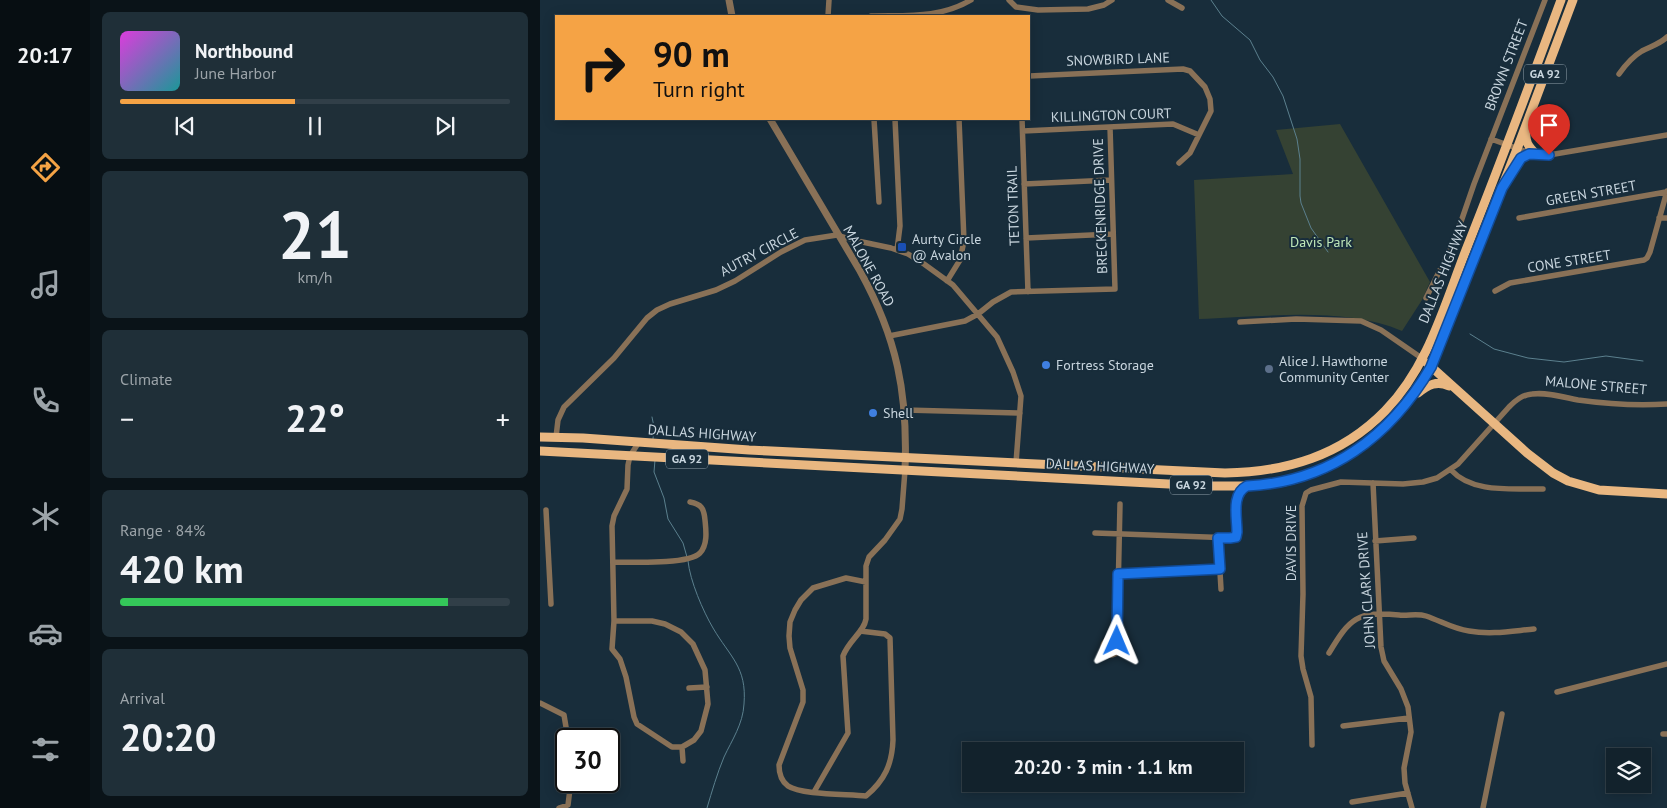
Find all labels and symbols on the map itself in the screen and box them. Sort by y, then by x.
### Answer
street label: BROWN STREET [1480,17,1532,113]
street label: SNOWBIRD LANE [1066,48,1170,70]
road number: GA 92 [1524,64,1566,84]
street label: KILLINGTON COURT [1050,104,1172,126]
pin [1528,104,1570,155]
street label: BRECKENRIDGE DRIVE [1089,138,1111,274]
street label: TETON TRAIL [1003,166,1023,246]
street label: GREEN STREET [1544,176,1638,210]
street label: DALLAS HIGHWAY [1414,218,1472,326]
street label: MALONE ROAD [839,222,899,310]
street label: AUTRY CIRCLE [717,224,801,280]
place label: Aurty Circle @ Avalon [912,230,981,264]
park label: Davis Park [1290,233,1352,251]
marker: Aurty Circle @ Avalon [896,241,908,253]
street label: CONE STREET [1526,245,1612,276]
place label: Alice J. Hawthorne Community Center [1279,352,1389,386]
place label: Fortress Storage [1056,356,1154,374]
marker: Fortress Storage [1040,359,1052,371]
marker: Alice J. Hawthorne Community Center [1263,363,1275,375]
street label: MALONE STREET [1544,372,1648,398]
place label: Shell [883,404,913,422]
marker: Shell [867,407,879,419]
street label: DALLAS HIGHWAY [647,420,757,446]
road number: GA 92 [666,449,708,468]
street label: DALLAS HIGHWAY [1045,454,1155,478]
road number: GA 92 [1170,476,1212,494]
street label: DAVIS DRIVE [1282,505,1300,581]
street label: JOHN CLARK DRIVE [1353,531,1379,650]
position arrow [1090,614,1142,666]
speed limit sign: 30 [555,728,620,793]

